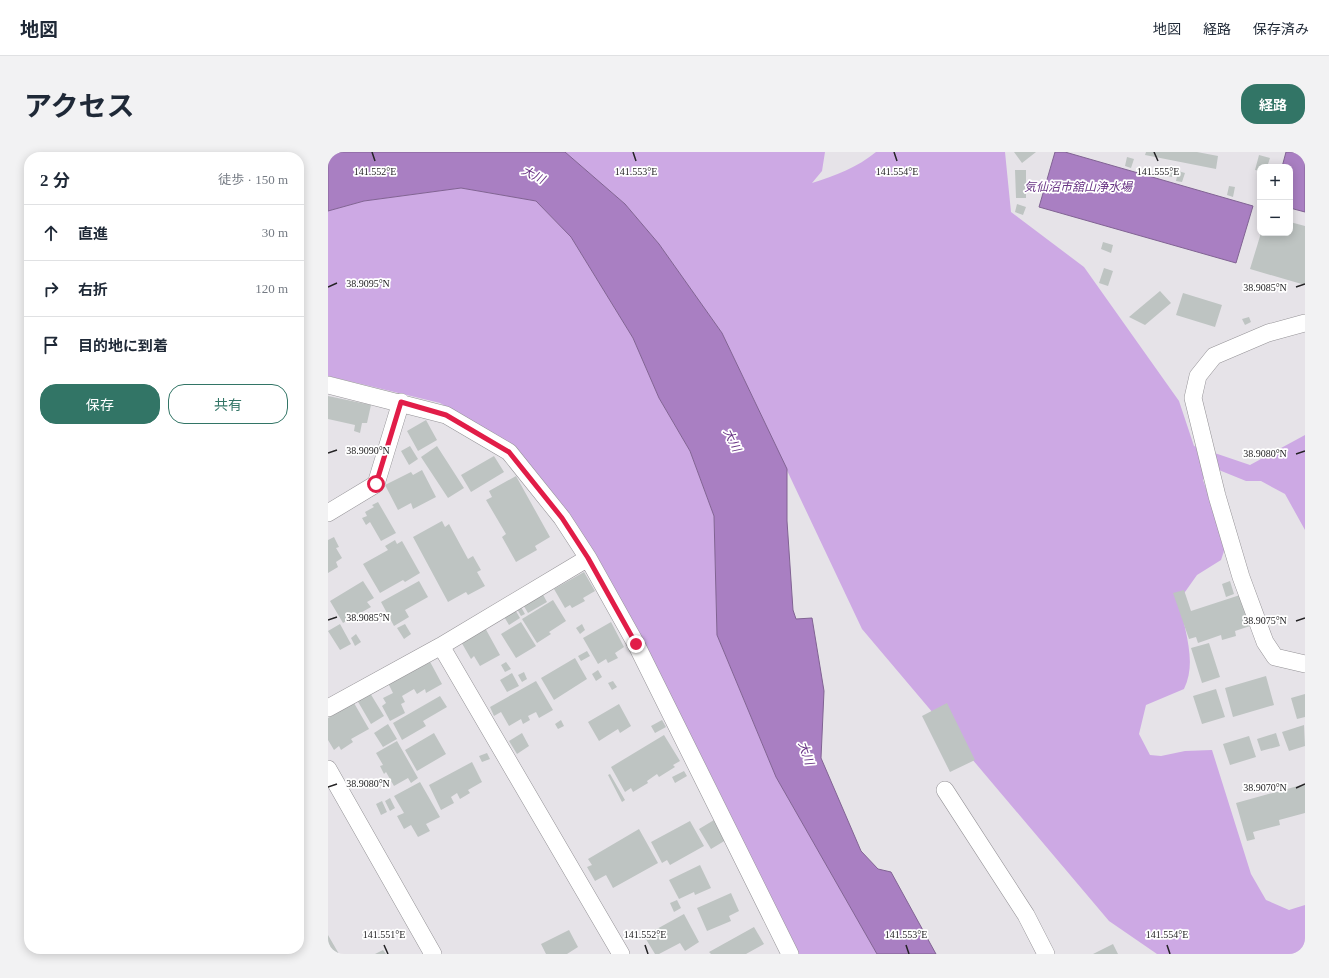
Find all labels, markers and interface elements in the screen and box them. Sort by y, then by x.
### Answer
text: 地図 [20,19,58,40]
text: 地図 [1153,22,1181,37]
text: 経路 [1203,22,1231,37]
text: 保存済み [1253,22,1309,37]
button: 経路 [1241,84,1305,124]
text: アクセス [24,91,135,122]
water label: 大川 [519,163,549,188]
map controls [1257,164,1293,236]
button: + [1257,164,1293,200]
text: 141.552°E [354,166,396,177]
text: 141.553°E [615,166,657,177]
text: 141.554°E [876,166,918,177]
text: 141.555°E [1137,166,1179,177]
text: 2 分 [40,171,70,190]
text: 徒歩 · 150 m [218,172,288,187]
water label: 気仙沼市舘山浄水場 [1024,180,1134,194]
button: − [1257,200,1293,236]
icon: ahead [40,222,62,244]
text: 30 m [262,225,288,240]
text: 直進 [78,226,108,242]
icon: right [40,278,62,300]
text: 38.9095°N [346,278,390,289]
text: 120 m [255,281,288,296]
text: 右折 [78,282,108,298]
text: 38.9085°N [1243,282,1287,293]
icon: arrive [40,334,62,356]
text: 目的地に到着 [78,338,168,354]
button: 保存 [40,384,160,424]
button: 共有 [168,384,288,424]
water label: 大川 [720,426,744,456]
text: 38.9090°N [346,445,390,456]
text: 38.9080°N [1243,448,1287,459]
route start [367,475,385,493]
text: 38.9085°N [346,612,390,623]
text: 38.9075°N [1243,615,1287,626]
route end [627,635,645,653]
water label: 大川 [795,739,817,769]
text: 38.9080°N [346,778,390,789]
text: 38.9070°N [1243,782,1287,793]
text: 141.551°E [363,929,405,940]
text: 141.552°E [624,929,666,940]
text: 141.553°E [885,929,927,940]
text: 141.554°E [1146,929,1188,940]

